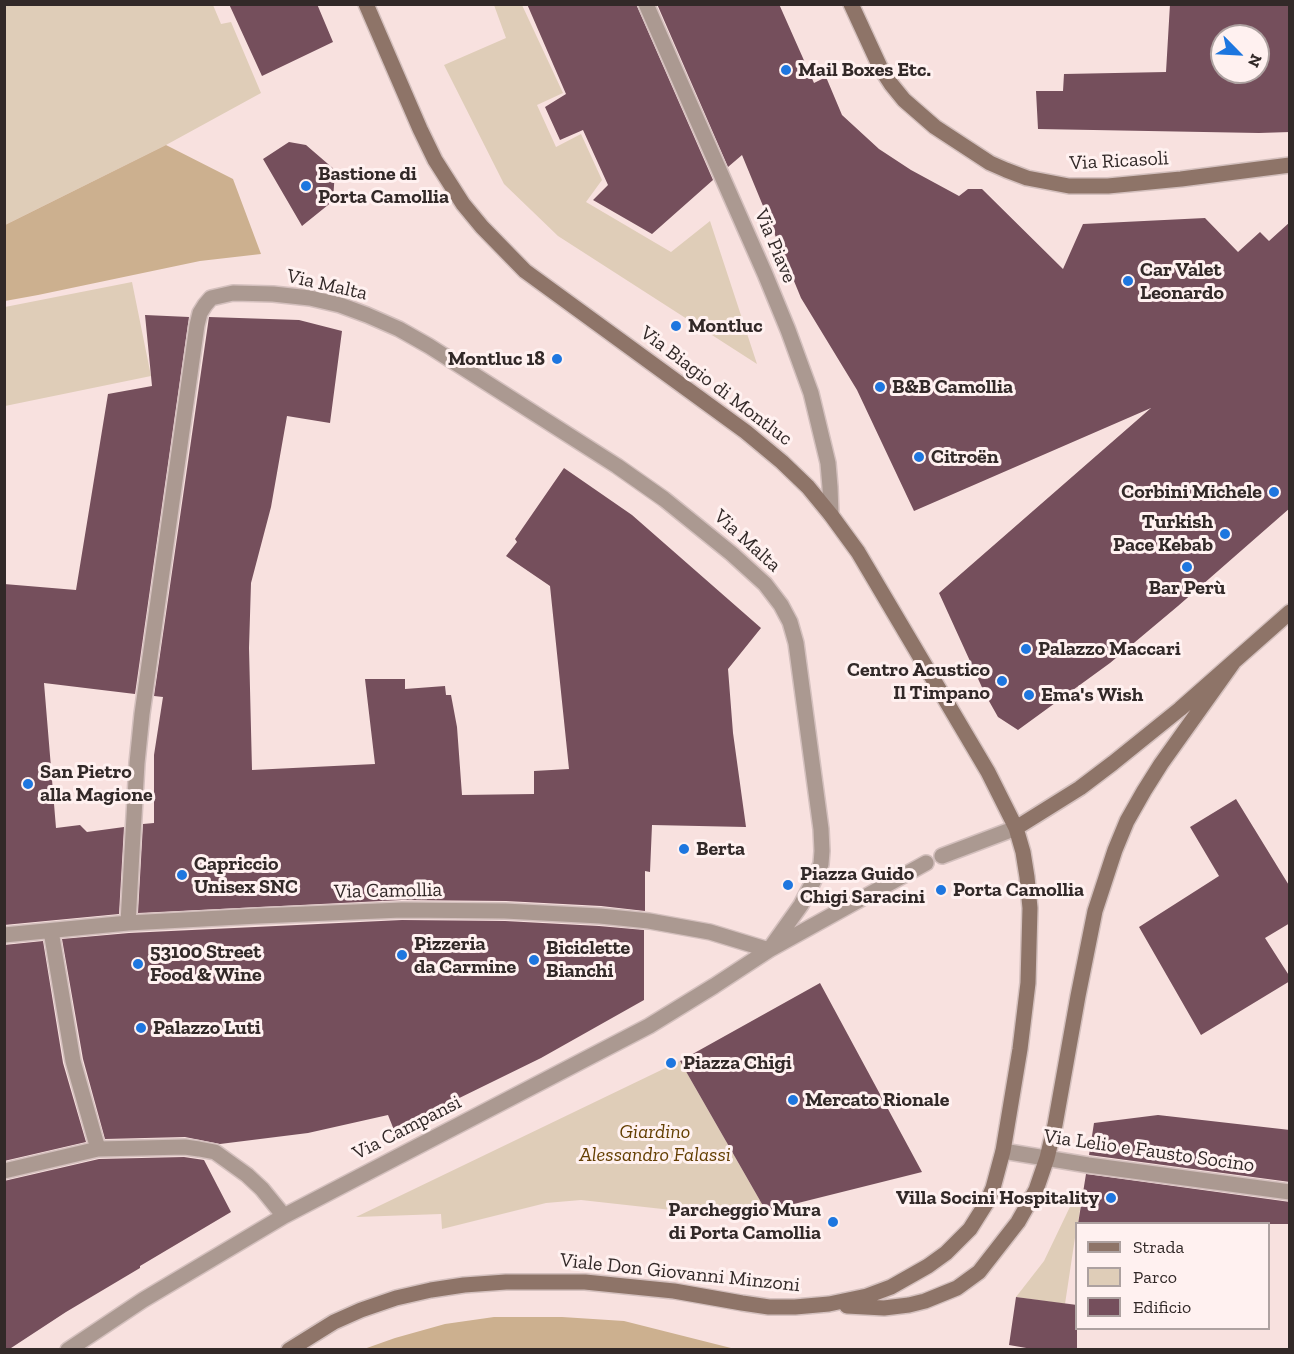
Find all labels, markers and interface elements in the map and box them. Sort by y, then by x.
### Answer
north arrow [1210,24,1270,84]
text: N [1244,51,1266,70]
place label: Mail Boxes Etc. [798,58,931,82]
marker: Mail Boxes Etc. [779,63,793,77]
street label: Via Ricasoli [1069,146,1169,176]
place label: Bastione di Porta Camollia [318,162,449,209]
marker: Bastione di Porta Camollia [299,179,313,193]
street label: Via Piave [749,205,801,287]
place label: Car Valet Leonardo [1140,258,1224,305]
street label: Via Malta [284,264,370,306]
marker: Car Valet Leonardo [1121,274,1135,288]
place label: Montluc [688,314,763,338]
marker: Montluc [669,319,683,333]
street label: Via Biagio di Montluc [635,321,797,451]
place label: Montluc 18 [448,347,545,371]
marker: Montluc 18 [550,352,564,366]
place label: B&B Camollia [892,375,1013,399]
marker: B&B Camollia [873,380,887,394]
place label: Citroën [931,445,999,469]
marker: Citroën [912,450,926,464]
place label: Corbini Michele [1121,480,1262,504]
marker: Corbini Michele [1267,485,1281,499]
street label: Via Malta [709,505,785,577]
place label: Turkish Pace Kebab [1113,510,1213,557]
marker: Turkish Pace Kebab [1218,527,1232,541]
marker: Bar Perù [1180,560,1194,574]
place label: Bar Perù [1149,576,1225,600]
place label: Palazzo Maccari [1038,637,1181,661]
marker: Palazzo Maccari [1019,642,1033,656]
place label: Centro Acustico Il Timpano [847,658,990,705]
marker: Centro Acustico Il Timpano [995,674,1009,688]
place label: Ema's Wish [1041,683,1143,707]
marker: Ema's Wish [1022,688,1036,702]
place label: San Pietro alla Magione [40,760,153,807]
marker: San Pietro alla Magione [21,777,35,791]
place label: Berta [696,837,745,861]
marker: Berta [677,842,691,856]
place label: Capriccio Unisex SNC [194,852,298,899]
place label: Piazza Guido Chigi Saracini [800,862,925,909]
marker: Capriccio Unisex SNC [175,868,189,882]
street label: Via Camollia [334,878,442,904]
marker: Piazza Guido Chigi Saracini [781,878,795,892]
place label: Porta Camollia [953,878,1084,902]
marker: Porta Camollia [934,883,948,897]
place label: Pizzeria da Carmine [414,932,516,979]
place label: Biciclette Bianchi [546,936,630,983]
place label: 53100 Street Food & Wine [150,940,262,987]
marker: Pizzeria da Carmine [395,948,409,962]
marker: Biciclette Bianchi [527,953,541,967]
marker: 53100 Street Food & Wine [131,957,145,971]
place label: Palazzo Luti [153,1016,261,1040]
marker: Palazzo Luti [134,1021,148,1035]
place label: Piazza Chigi [683,1051,792,1075]
marker: Piazza Chigi [664,1056,678,1070]
place label: Mercato Rionale [805,1088,949,1112]
street label: Via Campansi [349,1090,465,1166]
marker: Mercato Rionale [786,1093,800,1107]
park label: Giardino Alessandro Falassi [579,1120,731,1167]
street label: Via Lelio e Fausto Socino [1042,1124,1256,1178]
place label: Villa Socini Hospitality [896,1186,1099,1210]
marker: Villa Socini Hospitality [1104,1191,1118,1205]
place label: Parcheggio Mura di Porta Camollia [668,1198,821,1245]
marker: Parcheggio Mura di Porta Camollia [826,1215,840,1229]
legend [1075,1222,1270,1330]
text: Strada [1133,1236,1184,1258]
street label: Viale Don Giovanni Minzoni [559,1248,801,1298]
text: Parco [1133,1266,1177,1288]
text: Edificio [1133,1296,1191,1318]

